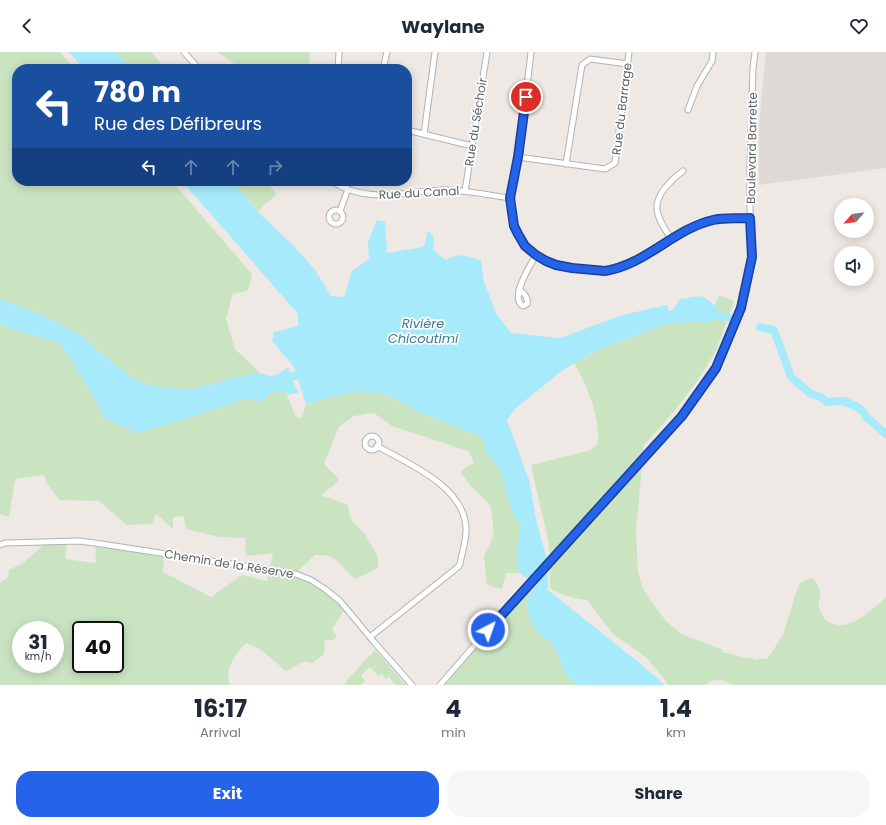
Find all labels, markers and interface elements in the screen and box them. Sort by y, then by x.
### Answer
text: Waylane [401,14,485,39]
icon: back [16,15,38,37]
icon: heart [848,15,870,37]
street label: Rue du Barrage [607,62,636,156]
text: 780 m [94,73,181,112]
street label: Rue du Séchoir [460,76,491,167]
icon: left [28,80,80,132]
pin [509,80,543,114]
icon: arrive [515,86,537,108]
street label: Boulevard Barrette [742,92,761,204]
text: Rue des Défibreurs [94,111,262,136]
icon: left [138,156,160,178]
icon: ahead [180,156,202,178]
icon: ahead [222,156,244,178]
icon: right [264,156,286,178]
street label: Rue du Canal [378,182,460,203]
north arrow [834,198,874,238]
map controls [834,198,874,286]
button: sound [834,246,874,286]
water label: Rivière Chicoutimi [388,314,459,348]
street label: Chemin de la Réserve [163,545,295,582]
position arrow [467,609,509,651]
speed limit sign: 40 [72,621,124,673]
text: 31 [28,628,48,656]
text: km/h [25,649,51,664]
text: 16:17 [194,692,247,725]
text: 4 [445,692,462,725]
text: 1.4 [660,692,692,725]
text: Arrival [200,723,241,742]
text: min [441,723,466,742]
text: km [666,723,686,742]
button: Exit [16,771,439,817]
button: Share [447,771,870,817]

